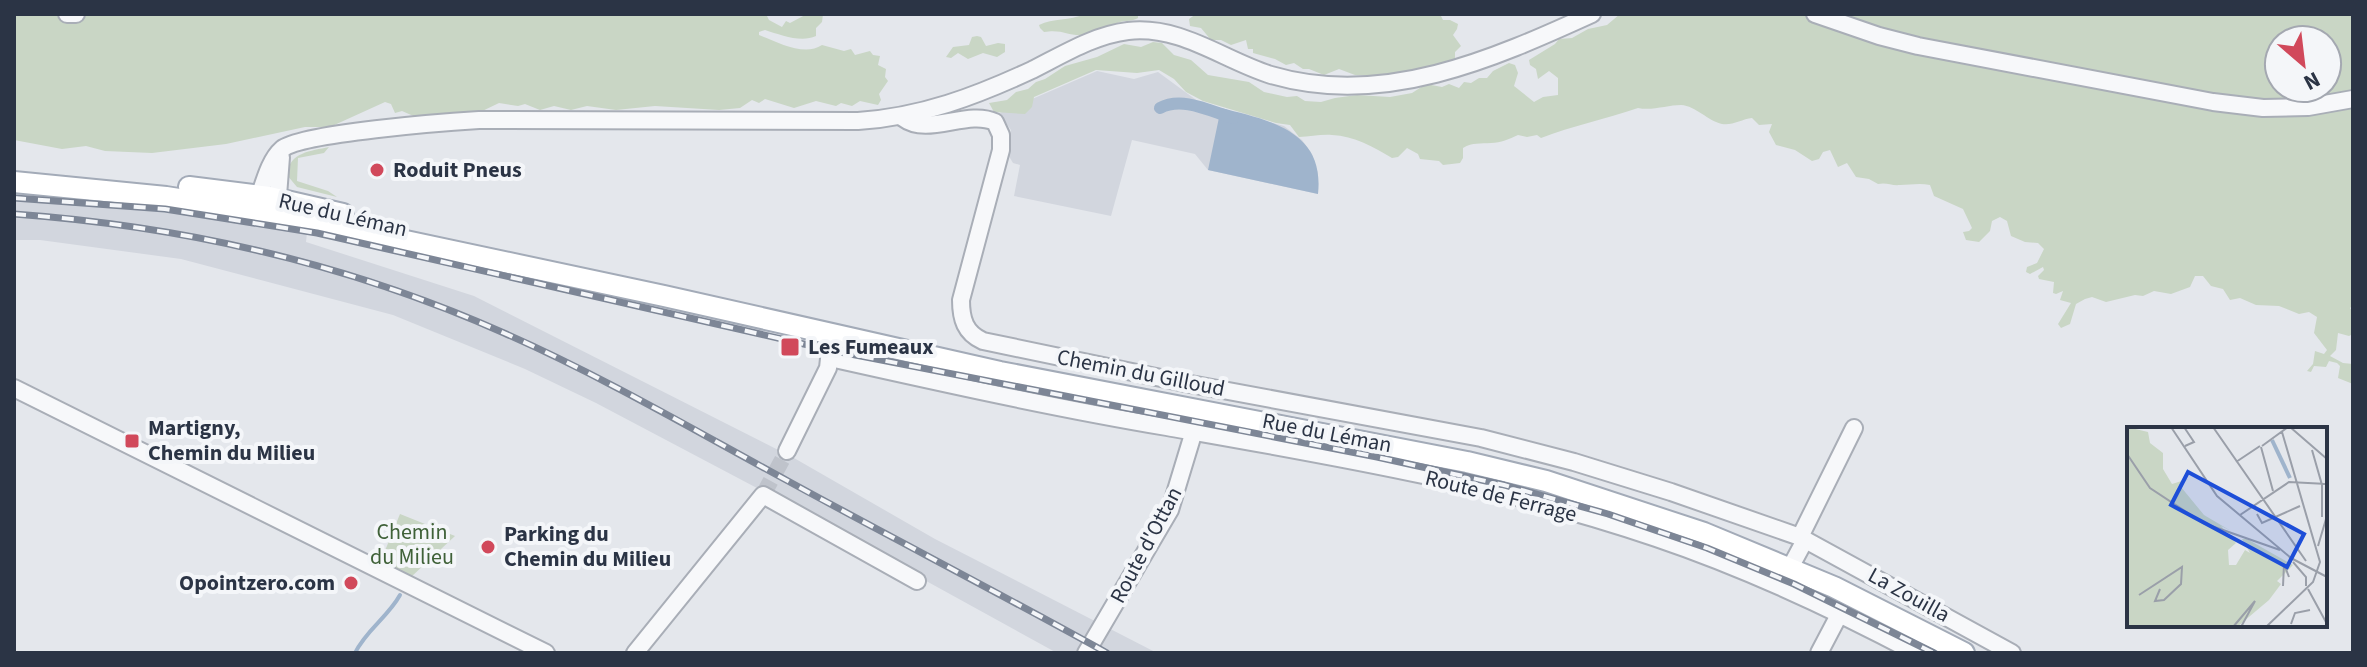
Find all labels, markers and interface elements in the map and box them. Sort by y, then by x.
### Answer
north arrow [2263,24,2343,104]
text: N [2298,63,2326,98]
place label: Roduit Pneus [393,154,522,186]
marker: Roduit Pneus [368,161,386,179]
street label: Rue du Léman [276,185,410,245]
place label: Les Fumeaux [808,331,934,363]
marker: Les Fumeaux [779,336,801,358]
street label: Chemin du Gilloud [1054,341,1228,405]
street label: Rue du Léman [1260,405,1394,461]
place label: Martigny, Chemin du Milieu [148,412,315,469]
inset map [2127,427,2327,627]
marker: Martigny, Chemin du Milieu [123,432,141,450]
street label: Route de Ferrage [1422,462,1580,530]
street label: Route d'Ottan [1102,481,1190,609]
park label: Chemin du Milieu [370,516,454,573]
place label: Parking du Chemin du Milieu [504,518,671,575]
marker: Parking du Chemin du Milieu [479,538,497,556]
street label: La Zouilla [1862,559,1956,631]
place label: Opointzero.com [179,567,335,599]
marker: Opointzero.com [342,574,360,592]

